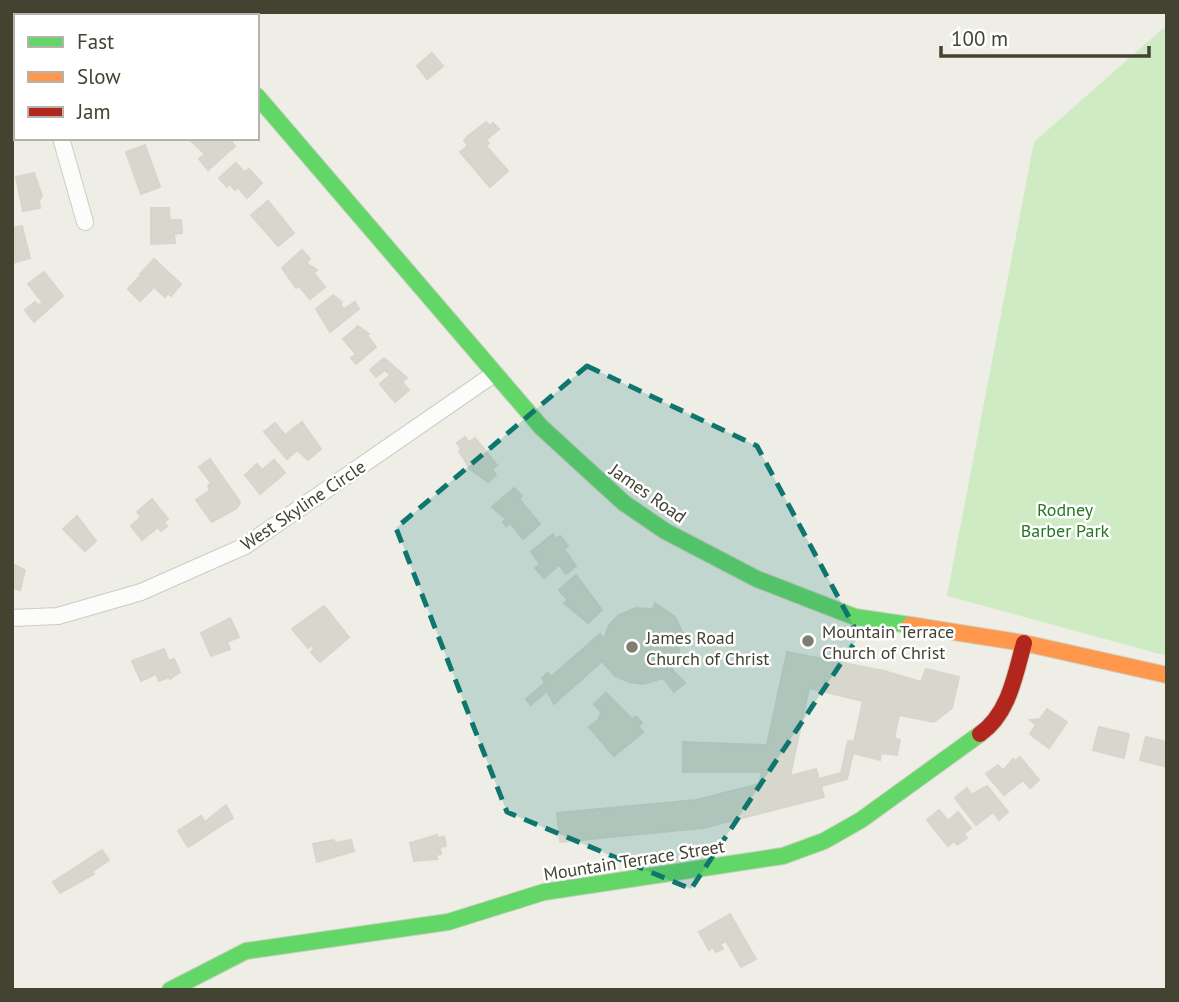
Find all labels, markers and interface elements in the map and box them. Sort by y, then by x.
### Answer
legend [14,14,259,140]
scale bar [941,14,1149,58]
text: 100 m [951,25,1008,52]
text: Fast [77,28,114,55]
text: Slow [77,63,121,90]
text: Jam [76,98,111,125]
street label: West Skyline Circle [236,455,370,555]
street label: James Road [604,458,691,528]
park label: Rodney Barber Park [1021,498,1110,542]
place label: Mountain Terrace Church of Christ [822,620,954,664]
place label: James Road Church of Christ [645,626,769,670]
marker: Mountain Terrace Church of Christ [800,633,816,649]
marker: James Road Church of Christ [624,639,640,655]
street label: Mountain Terrace Street [542,834,726,886]

